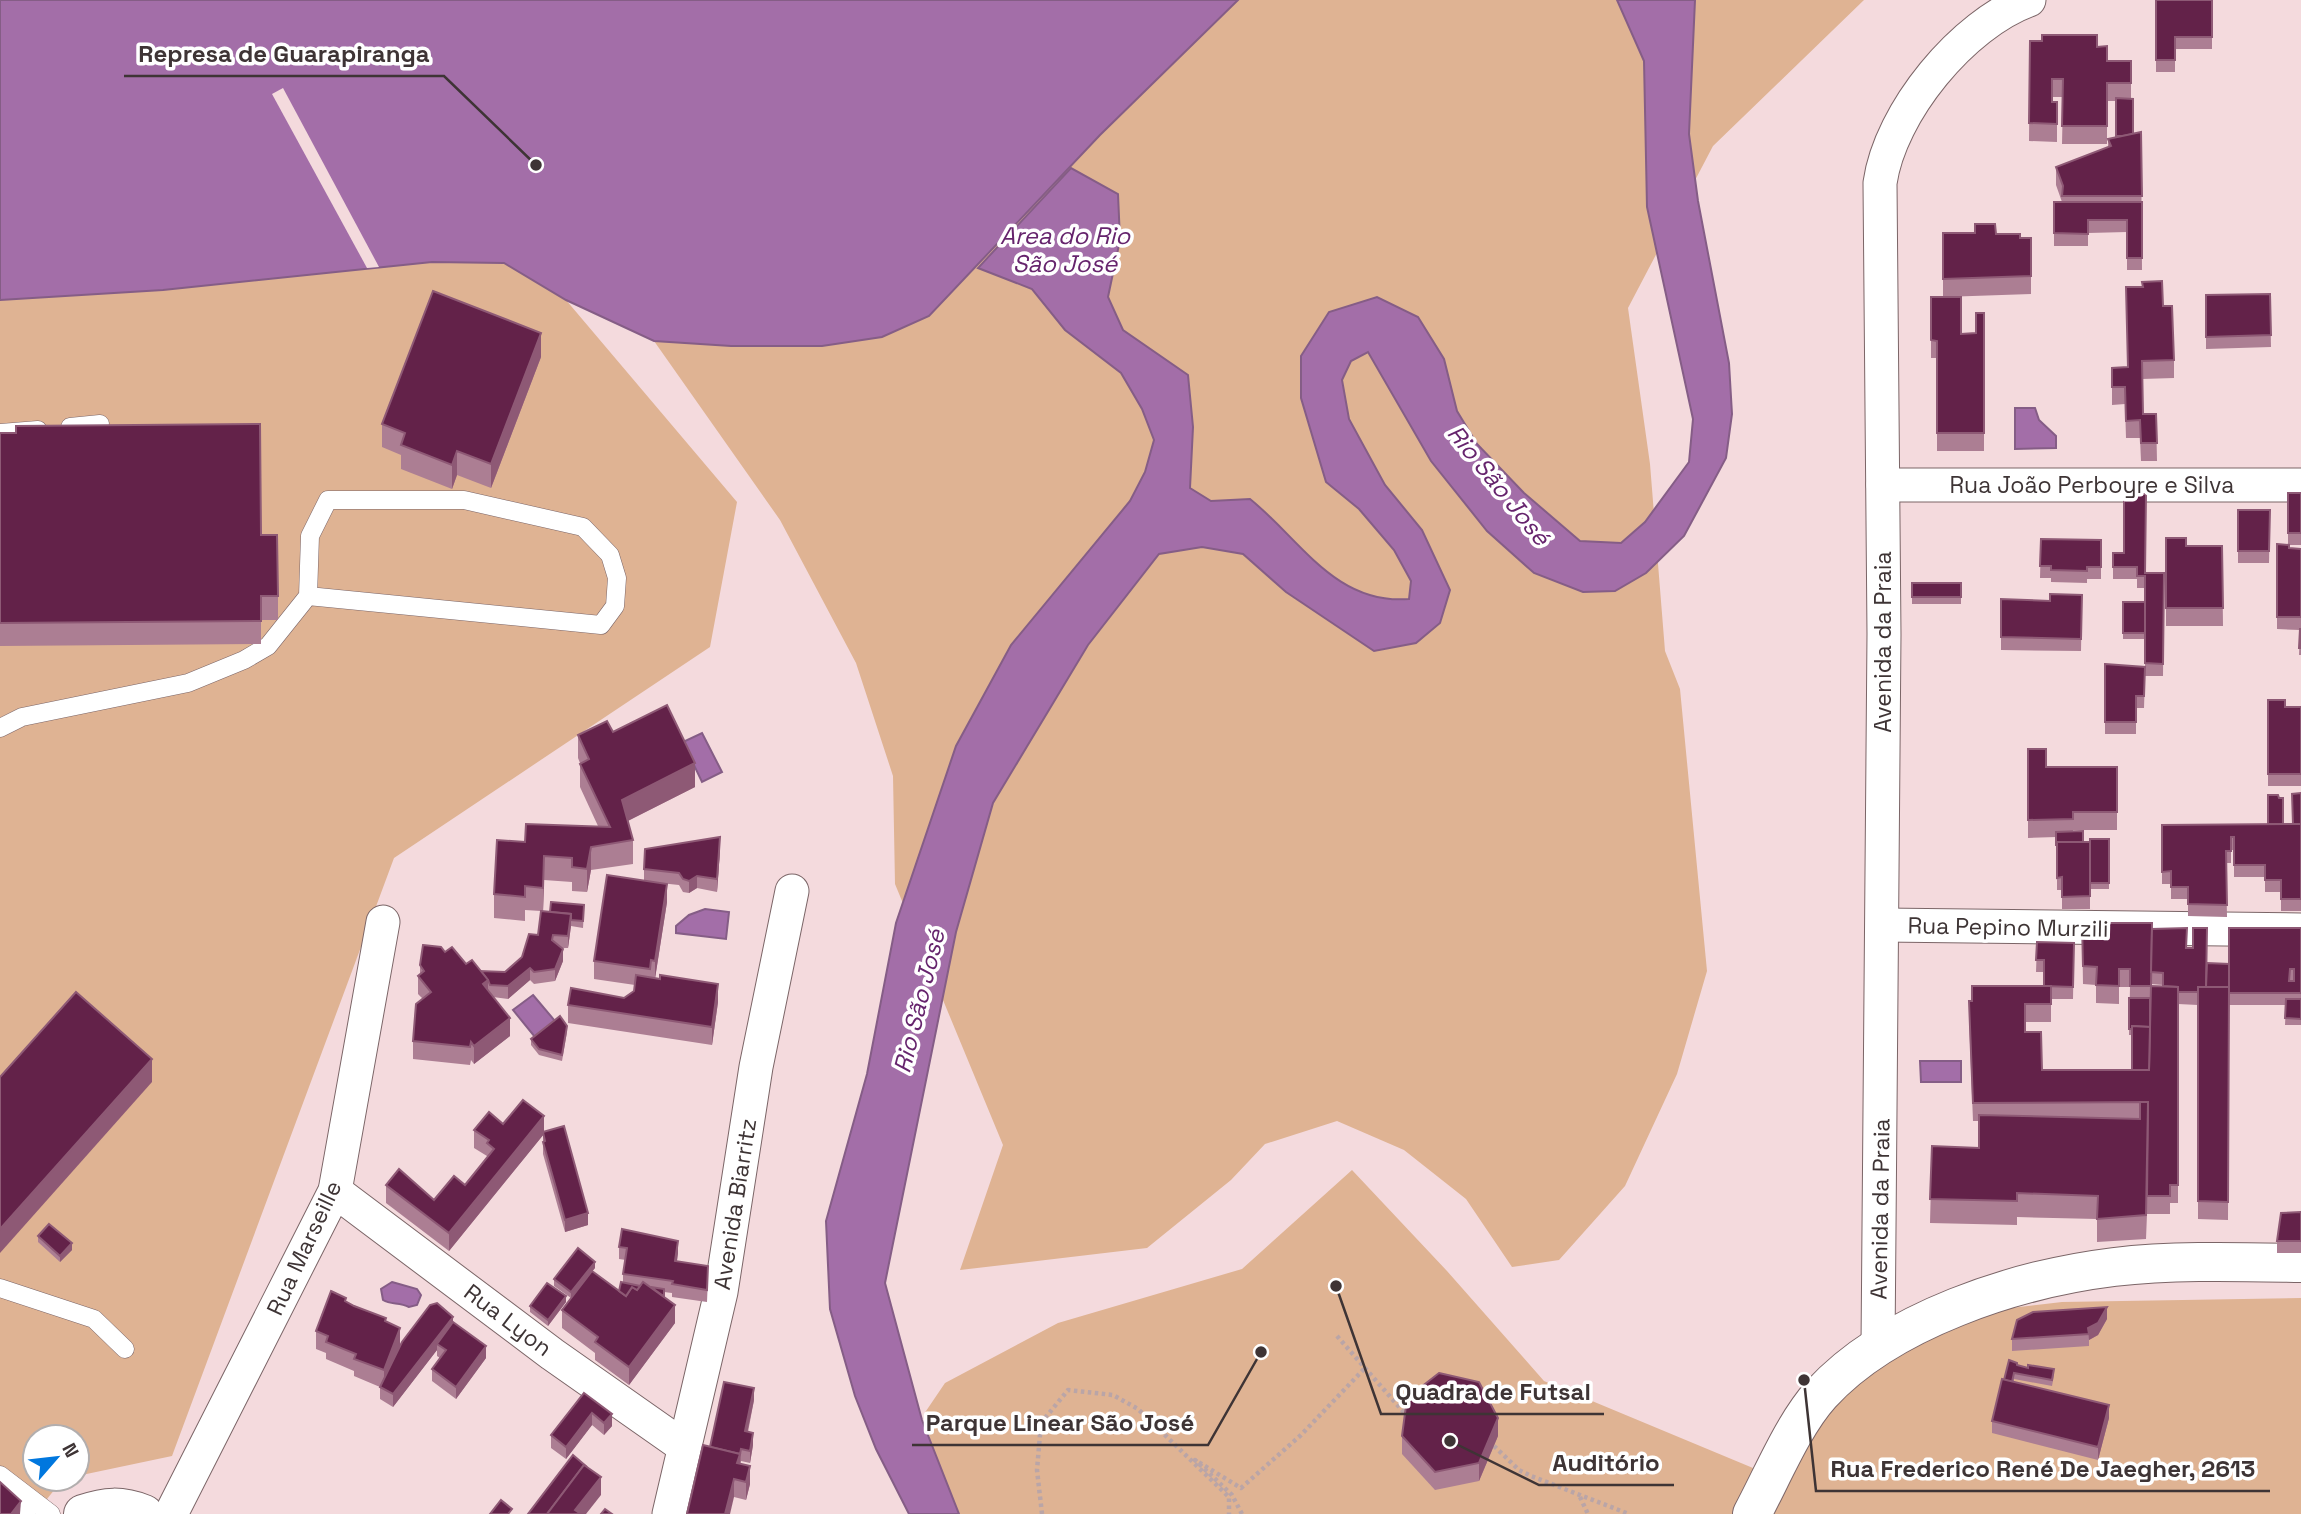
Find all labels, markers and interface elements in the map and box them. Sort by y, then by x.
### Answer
callout: Represa de Guarapiranga [124,31,444,76]
text: Represa de Guarapiranga [138,38,430,69]
water label: Area do Rio São José [1000,220,1131,279]
water label: Rio São José [1441,418,1558,552]
street label: Rua João Perboyre e Silva [1950,470,2234,500]
street label: Avenida da Praia [1868,551,1898,733]
street label: Rua Pepino Murzili [1907,910,2109,944]
water label: Rio São José [886,925,952,1076]
street label: Avenida Biarritz [707,1116,763,1292]
street label: Avenida da Praia [1863,1118,1897,1300]
street label: Rua Marseille [260,1176,348,1320]
street label: Rua Lyon [458,1277,558,1363]
callout: Quadra de Futsal [1381,1369,1604,1414]
text: Quadra de Futsal [1395,1376,1591,1407]
callout: Parque Linear São José [912,1400,1208,1445]
text: Parque Linear São José [926,1407,1194,1438]
north arrow [21,1423,91,1493]
text: N [57,1439,85,1462]
callout: Auditório [1539,1440,1674,1485]
callout: Rua Frederico René De Jaegher, 2613 [1816,1446,2270,1491]
text: Auditório [1552,1447,1660,1478]
text: Rua Frederico René De Jaegher, 2613 [1831,1453,2255,1484]

